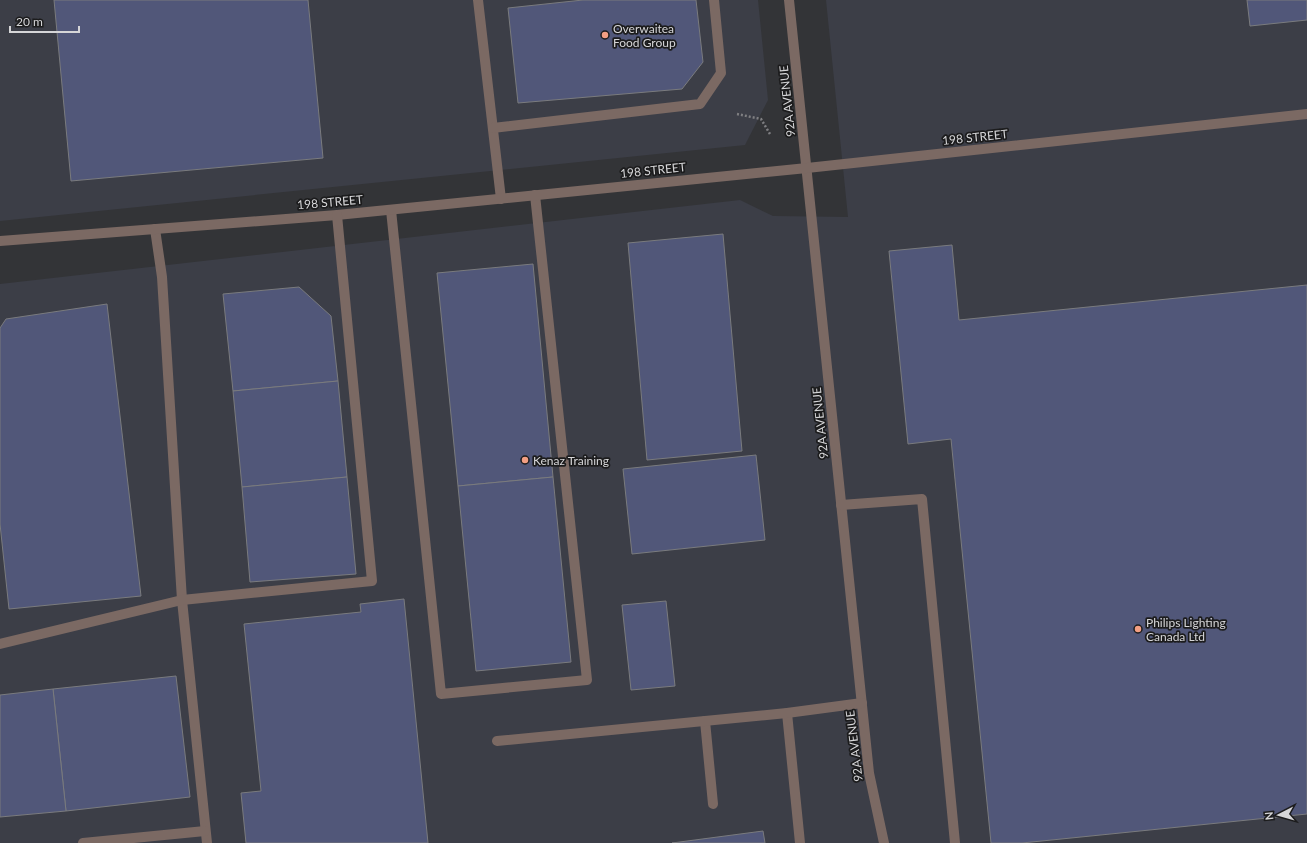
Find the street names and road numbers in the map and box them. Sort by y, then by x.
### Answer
street label: 92A AVENUE [776,64,798,137]
street label: 198 STREET [941,126,1009,148]
street label: 198 STREET [619,159,687,181]
street label: 198 STREET [296,192,364,212]
street label: 92A AVENUE [809,386,831,459]
street label: 92A AVENUE [842,709,866,783]

